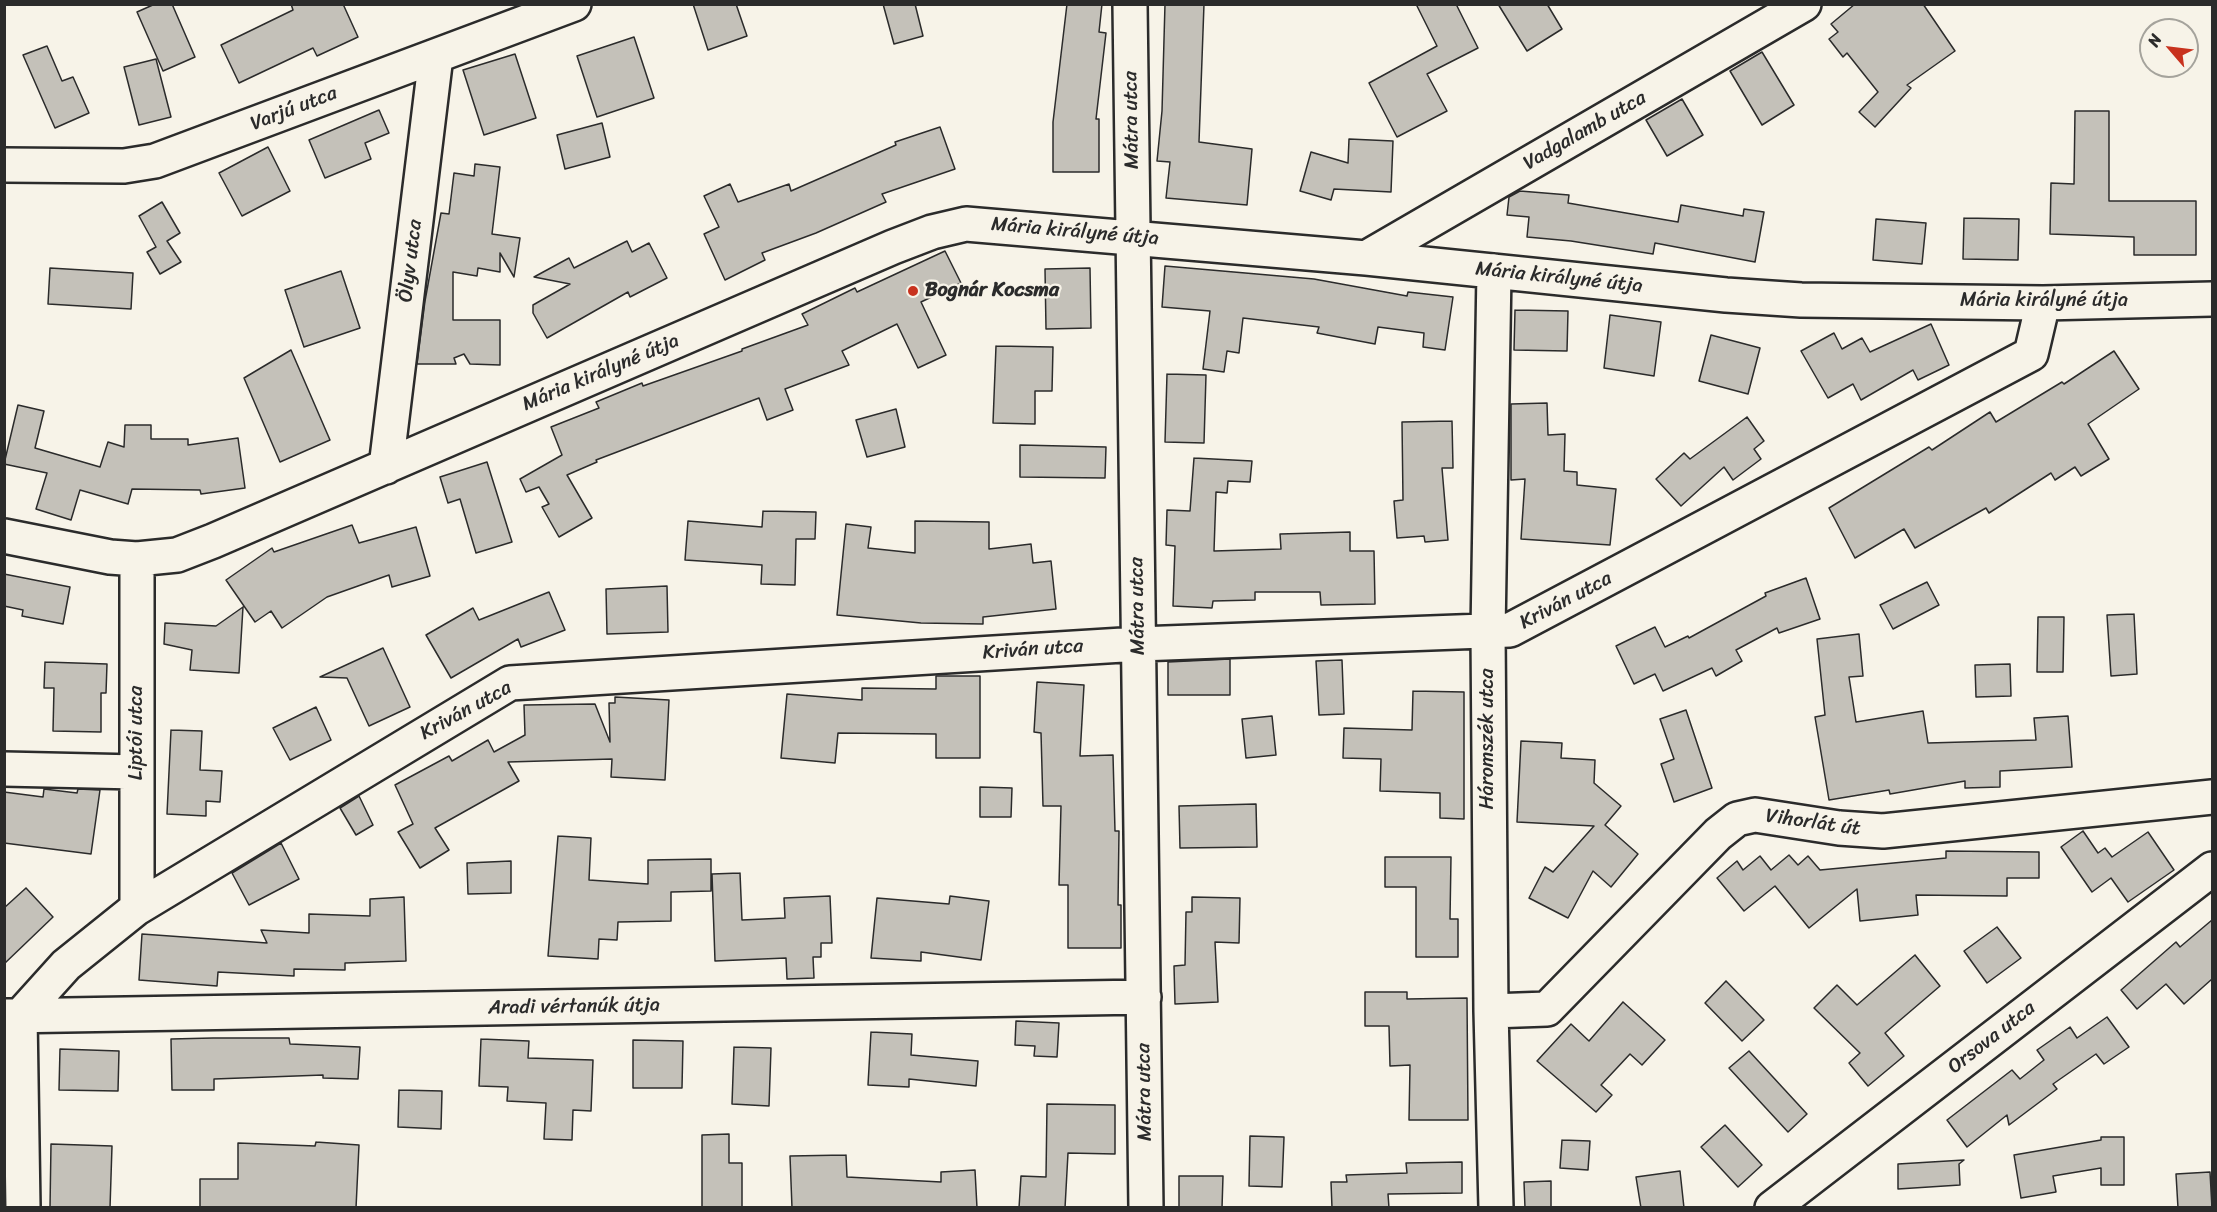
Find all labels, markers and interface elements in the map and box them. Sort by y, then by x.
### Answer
north arrow [2139,18,2199,78]
text: N [2139,29,2170,52]
street label: Mátra utca [1119,71,1145,169]
street label: Varjú utca [247,82,341,136]
street label: Vadgalamb utca [1519,86,1651,176]
street label: Mária királyné útja [990,213,1160,251]
street label: Ölyv utca [394,218,428,304]
street label: Mária királyné útja [1474,257,1644,299]
place label: Bognár Kocsma [925,279,1059,303]
marker: Bognár Kocsma [906,284,920,298]
street label: Mária királyné útja [1960,289,2128,313]
street label: Mária királyné útja [519,329,683,417]
street label: Mátra utca [1125,557,1151,655]
street label: Kriván utca [1516,567,1616,635]
street label: Kriván utca [982,635,1084,665]
street label: Háromszék utca [1476,668,1500,810]
street label: Kriván utca [416,676,516,746]
street label: Liptói utca [125,686,149,780]
street label: Vihorlát út [1764,804,1862,842]
street label: Aradi vértanúk útja [488,994,660,1020]
street label: Orsova utca [1943,996,2041,1080]
street label: Mátra utca [1132,1043,1158,1141]

